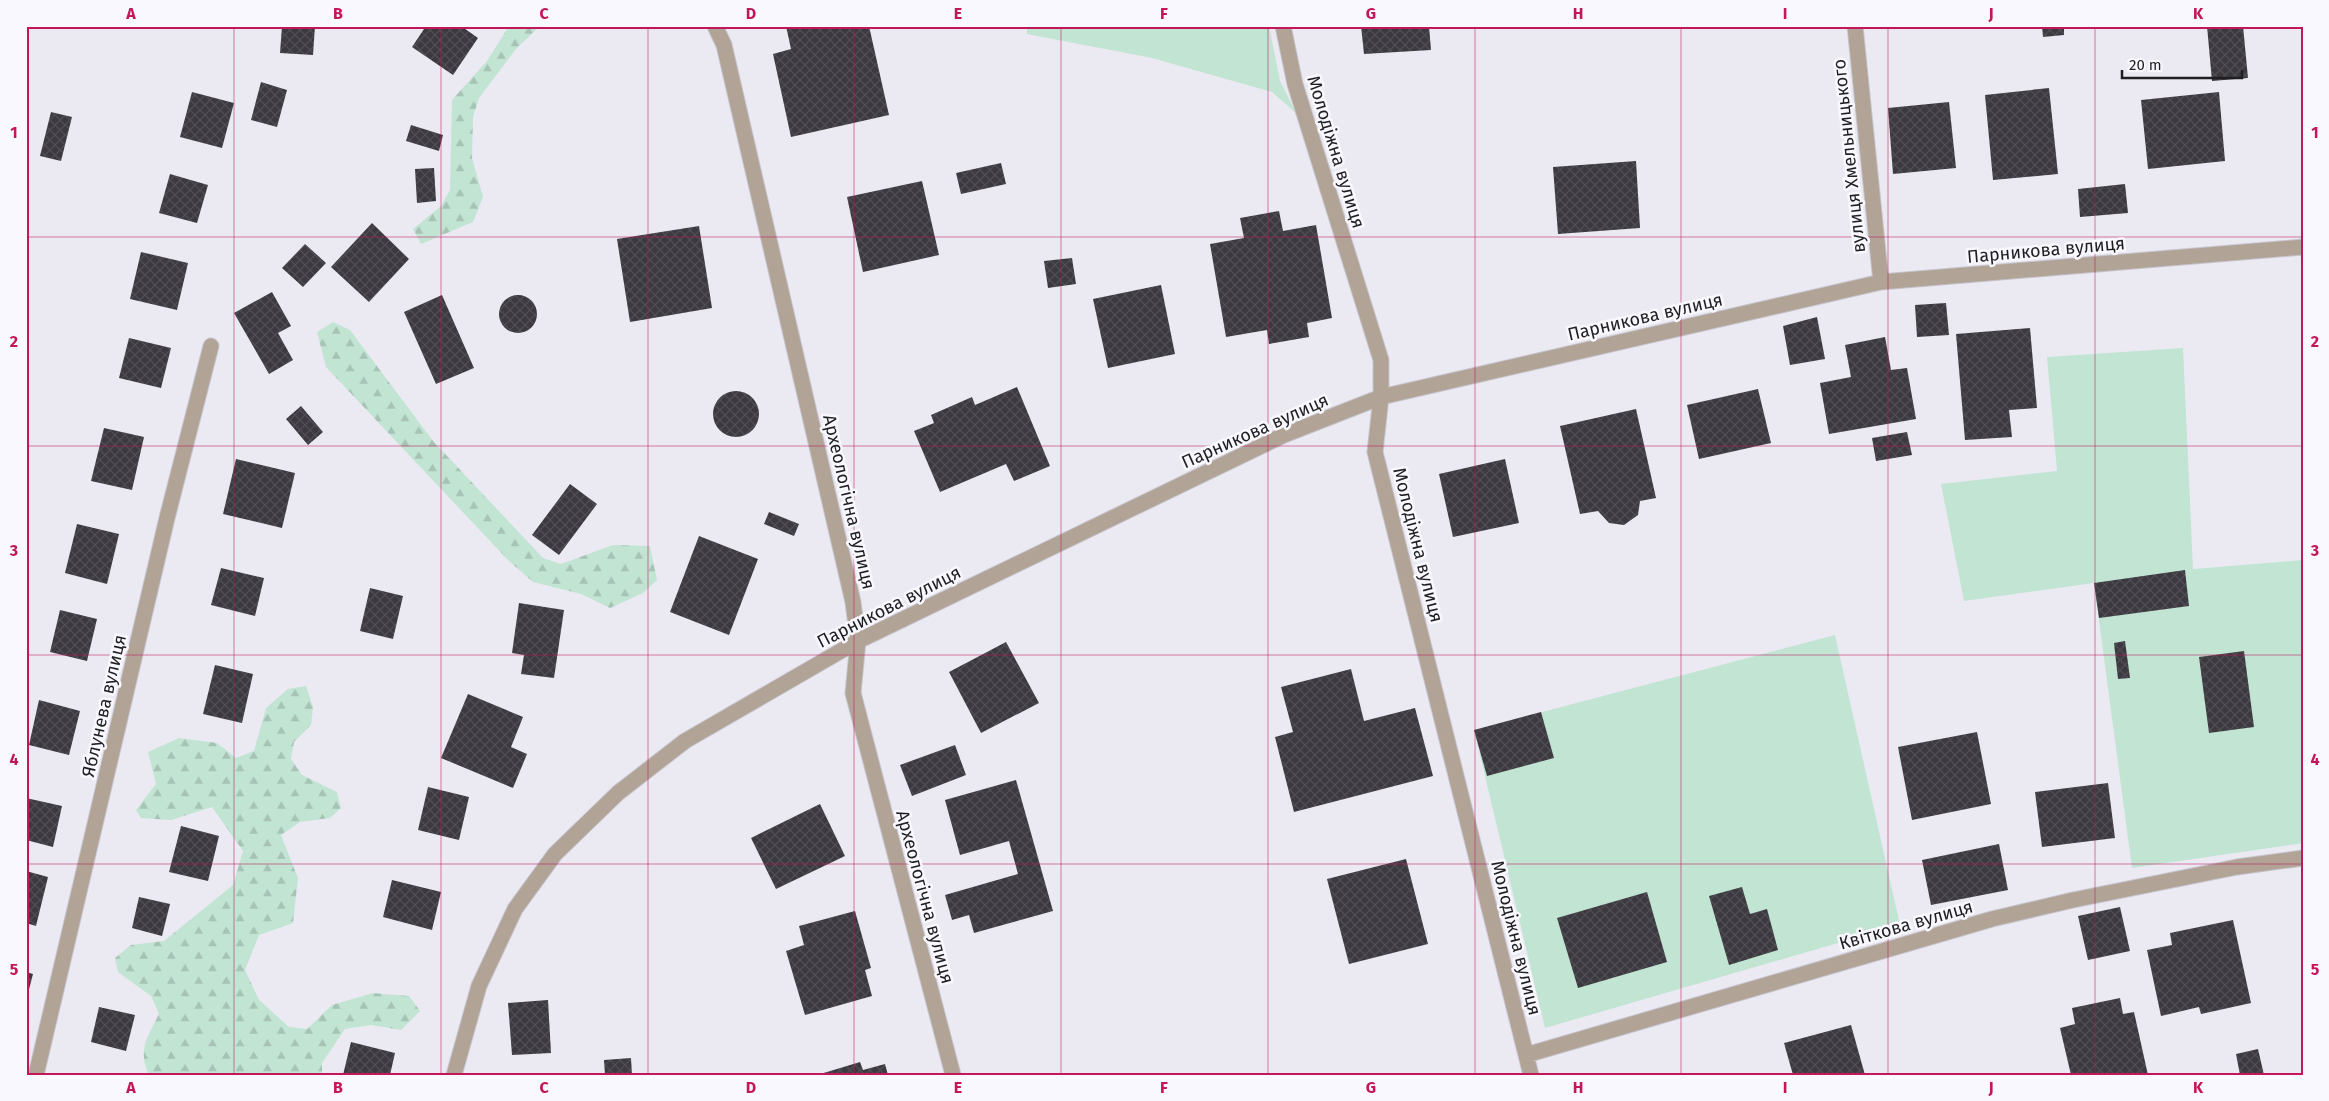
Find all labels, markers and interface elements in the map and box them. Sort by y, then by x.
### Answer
text: A [125,4,136,23]
text: B [333,4,343,23]
text: C [539,4,549,23]
text: D [746,4,756,23]
text: E [954,4,962,23]
text: F [1160,4,1168,23]
text: G [1366,4,1376,23]
text: H [1573,4,1583,23]
text: I [1783,4,1787,23]
text: J [1987,4,1994,23]
text: K [2193,4,2204,23]
scale bar [2122,48,2242,80]
text: 20 m [2129,56,2162,74]
street label: вулиця Хмельницького [1828,58,1870,254]
street label: Молодіжна вулиця [1302,73,1370,231]
text: 1 [10,123,18,142]
text: 1 [2311,123,2319,142]
street label: Парникова вулиця [1966,232,2126,268]
street label: Парникова вулиця [1565,288,1725,346]
text: 2 [10,332,18,351]
text: 2 [2311,332,2319,351]
street label: Парникова вулиця [1178,389,1332,473]
street label: Археологічна вулиця [818,413,880,591]
street label: Молодіжна вулиця [1388,465,1448,625]
text: 3 [9,541,18,560]
text: 3 [2310,541,2319,560]
street label: Парникова вулиця [813,561,965,653]
street label: Яблунева вулиця [77,633,131,779]
text: 4 [9,750,19,769]
text: 4 [2310,750,2320,769]
street label: Археологічна вулиця [891,808,959,986]
street label: Молодіжна вулиця [1486,858,1546,1018]
street label: Квіткова вулиця [1836,895,1976,955]
text: 5 [10,960,19,979]
text: 5 [2311,960,2320,979]
text: A [125,1078,136,1097]
text: B [333,1078,343,1097]
text: C [539,1078,549,1097]
text: D [746,1078,756,1097]
text: E [954,1078,962,1097]
text: F [1160,1078,1168,1097]
text: G [1366,1078,1376,1097]
text: H [1573,1078,1583,1097]
text: I [1783,1078,1787,1097]
text: J [1987,1078,1994,1097]
text: K [2193,1078,2204,1097]

